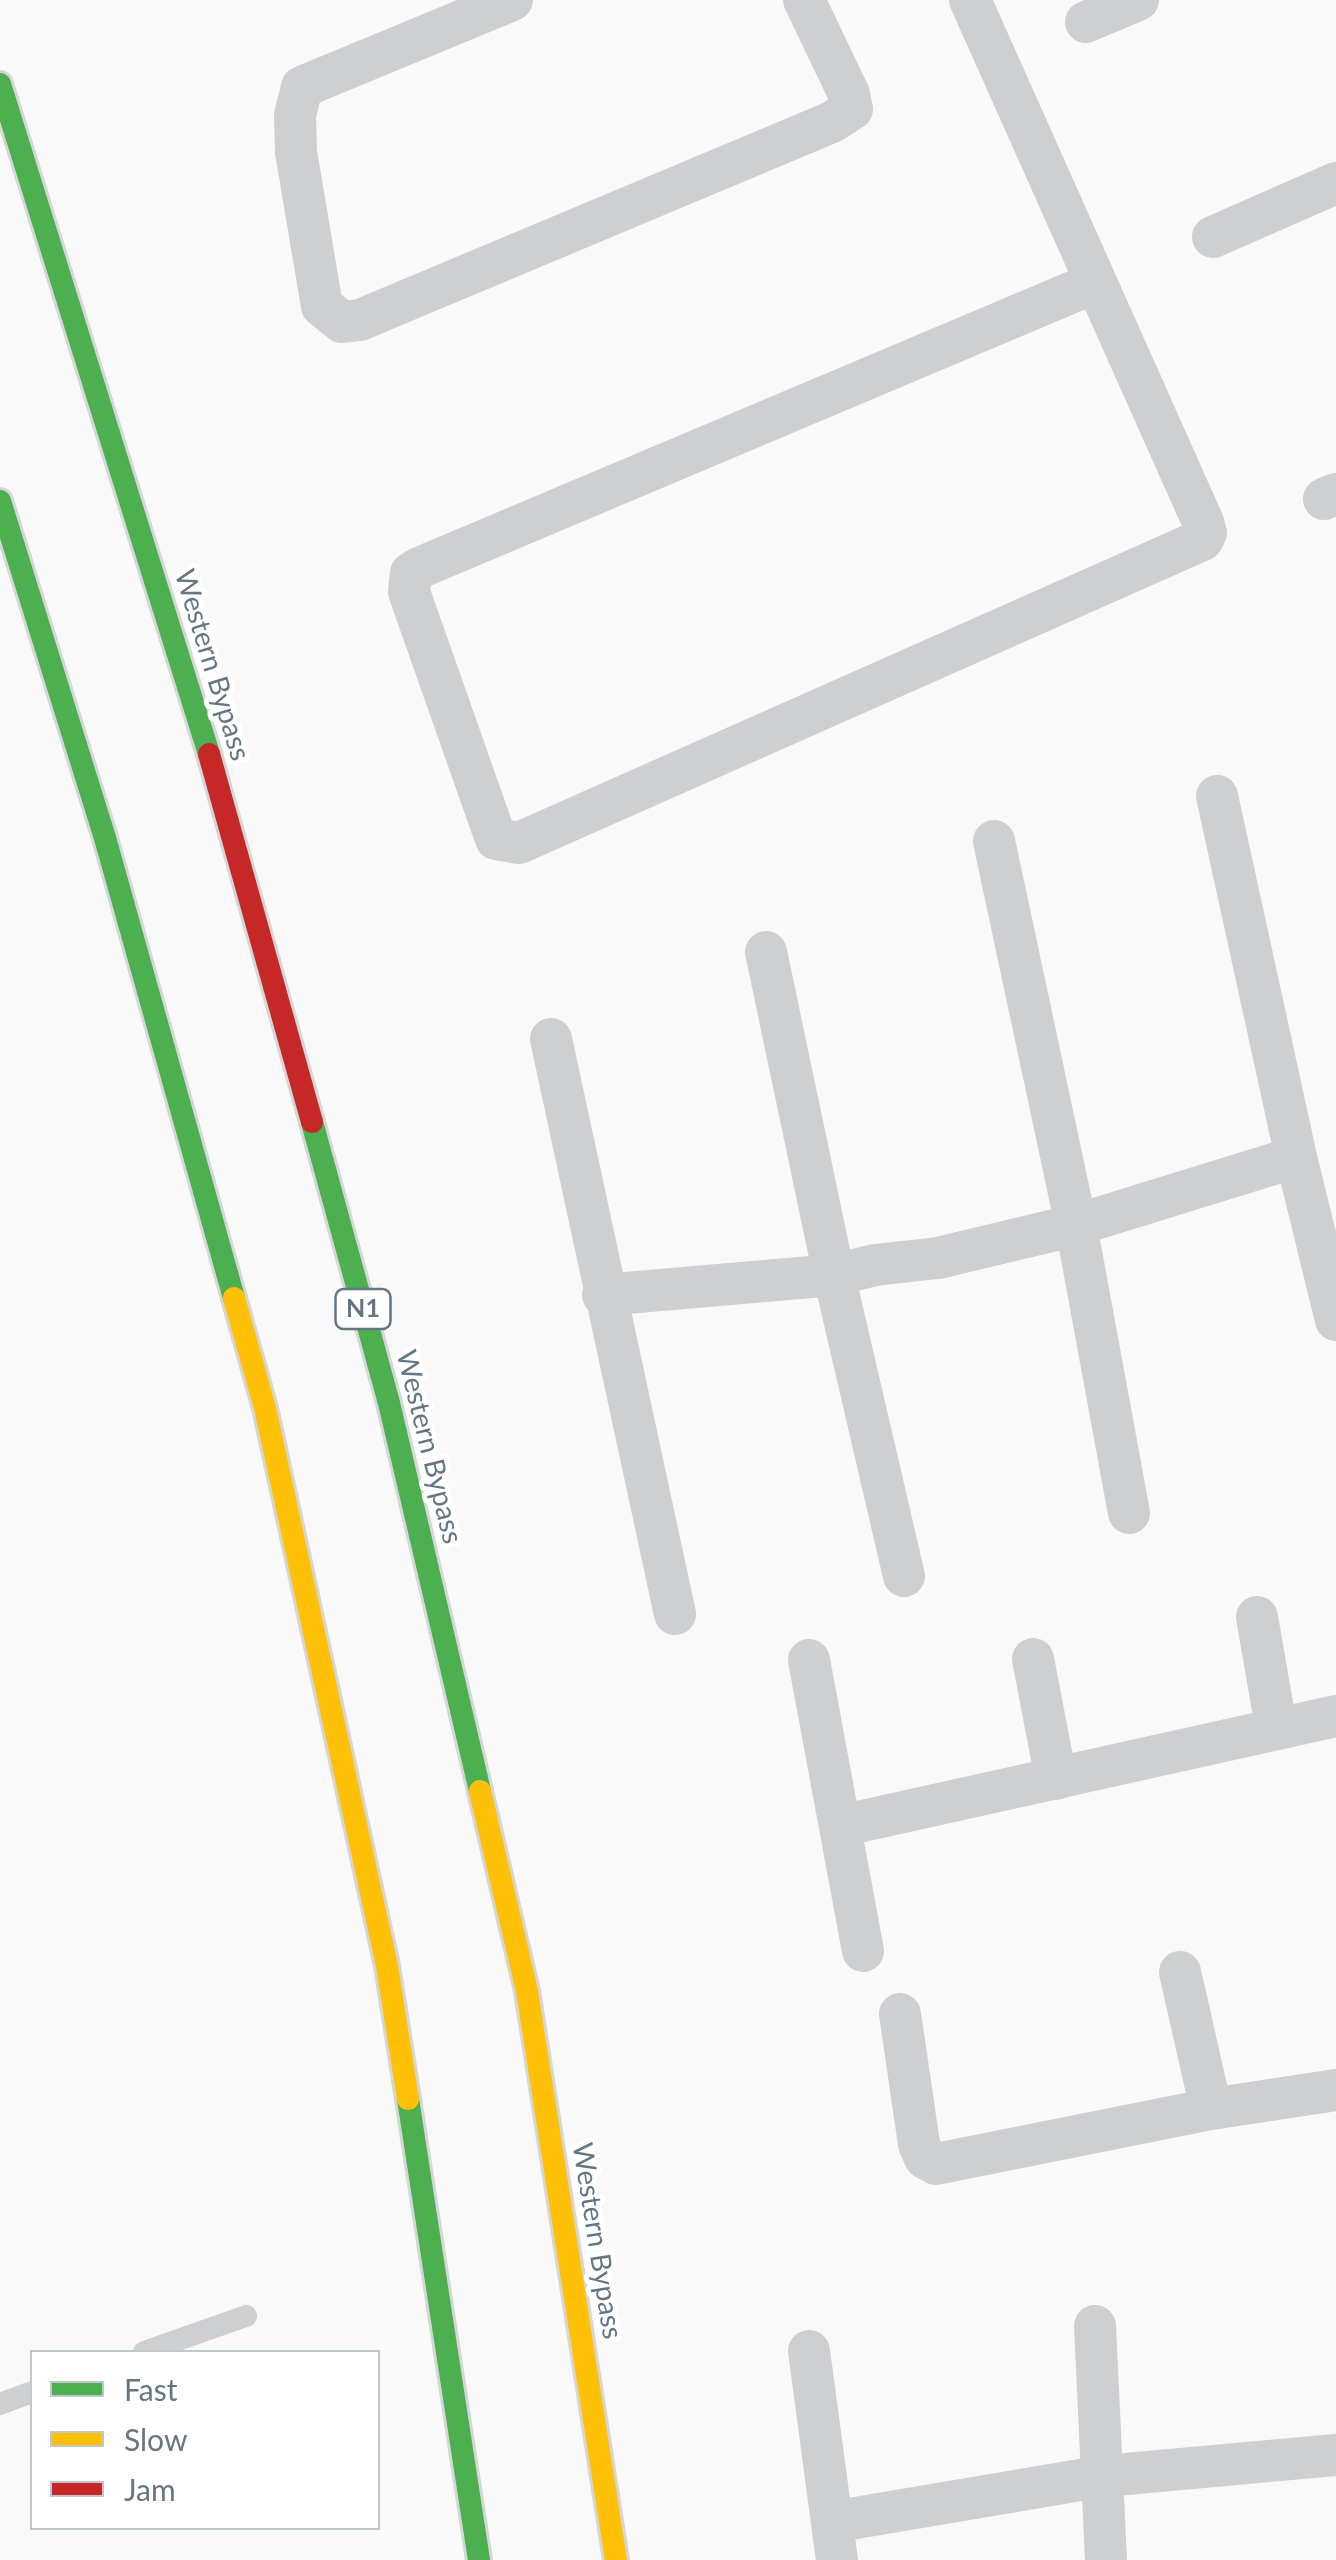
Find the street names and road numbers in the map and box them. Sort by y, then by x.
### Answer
street label: Western Bypass [167,565,257,765]
road number: N1 [336,1289,390,1329]
street label: Western Bypass [389,1347,469,1547]
street label: Western Bypass [565,2141,629,2341]

